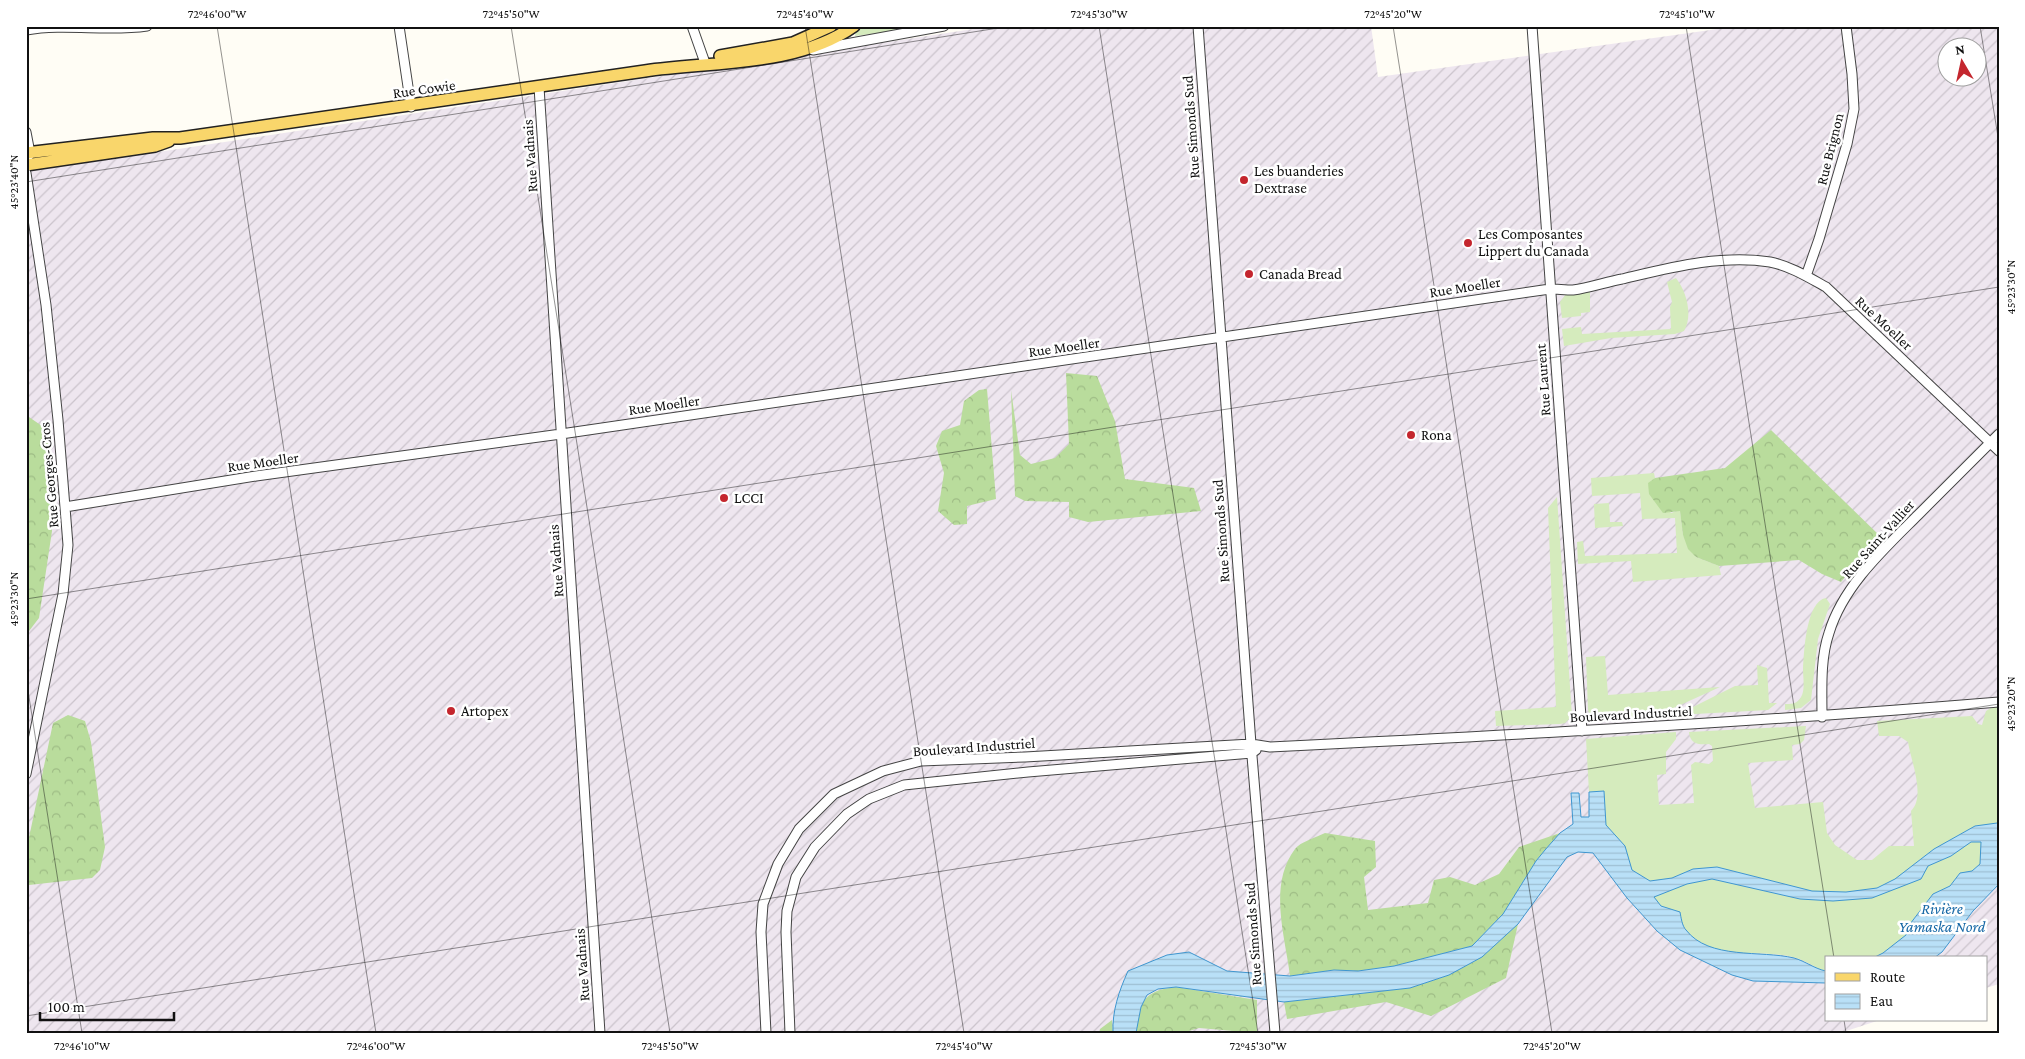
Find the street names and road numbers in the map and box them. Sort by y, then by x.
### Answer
street label: Rue Simonds Sud [1179,75,1203,179]
street label: Rue Cowie [392,77,457,101]
street label: Rue Brignon [1813,111,1848,187]
street label: Rue Vadnais [519,119,541,193]
street label: Rue Moeller [1428,273,1502,301]
street label: Rue Moeller [1852,293,1916,354]
street label: Rue Moeller [1027,334,1101,360]
street label: Rue Laurent [1532,342,1554,417]
street label: Rue Moeller [627,392,701,418]
street label: Rue Georges-Cros [36,421,63,529]
street label: Rue Moeller [226,449,300,475]
street label: Rue Simonds Sud [1209,479,1233,583]
street label: Rue Saint-Vallier [1839,496,1918,582]
street label: Rue Vadnais [545,524,567,598]
street label: Boulevard Industriel [1569,703,1693,725]
street label: Boulevard Industriel [912,735,1036,759]
street label: Rue Simonds Sud [1241,882,1265,986]
street label: Rue Vadnais [571,928,593,1002]

